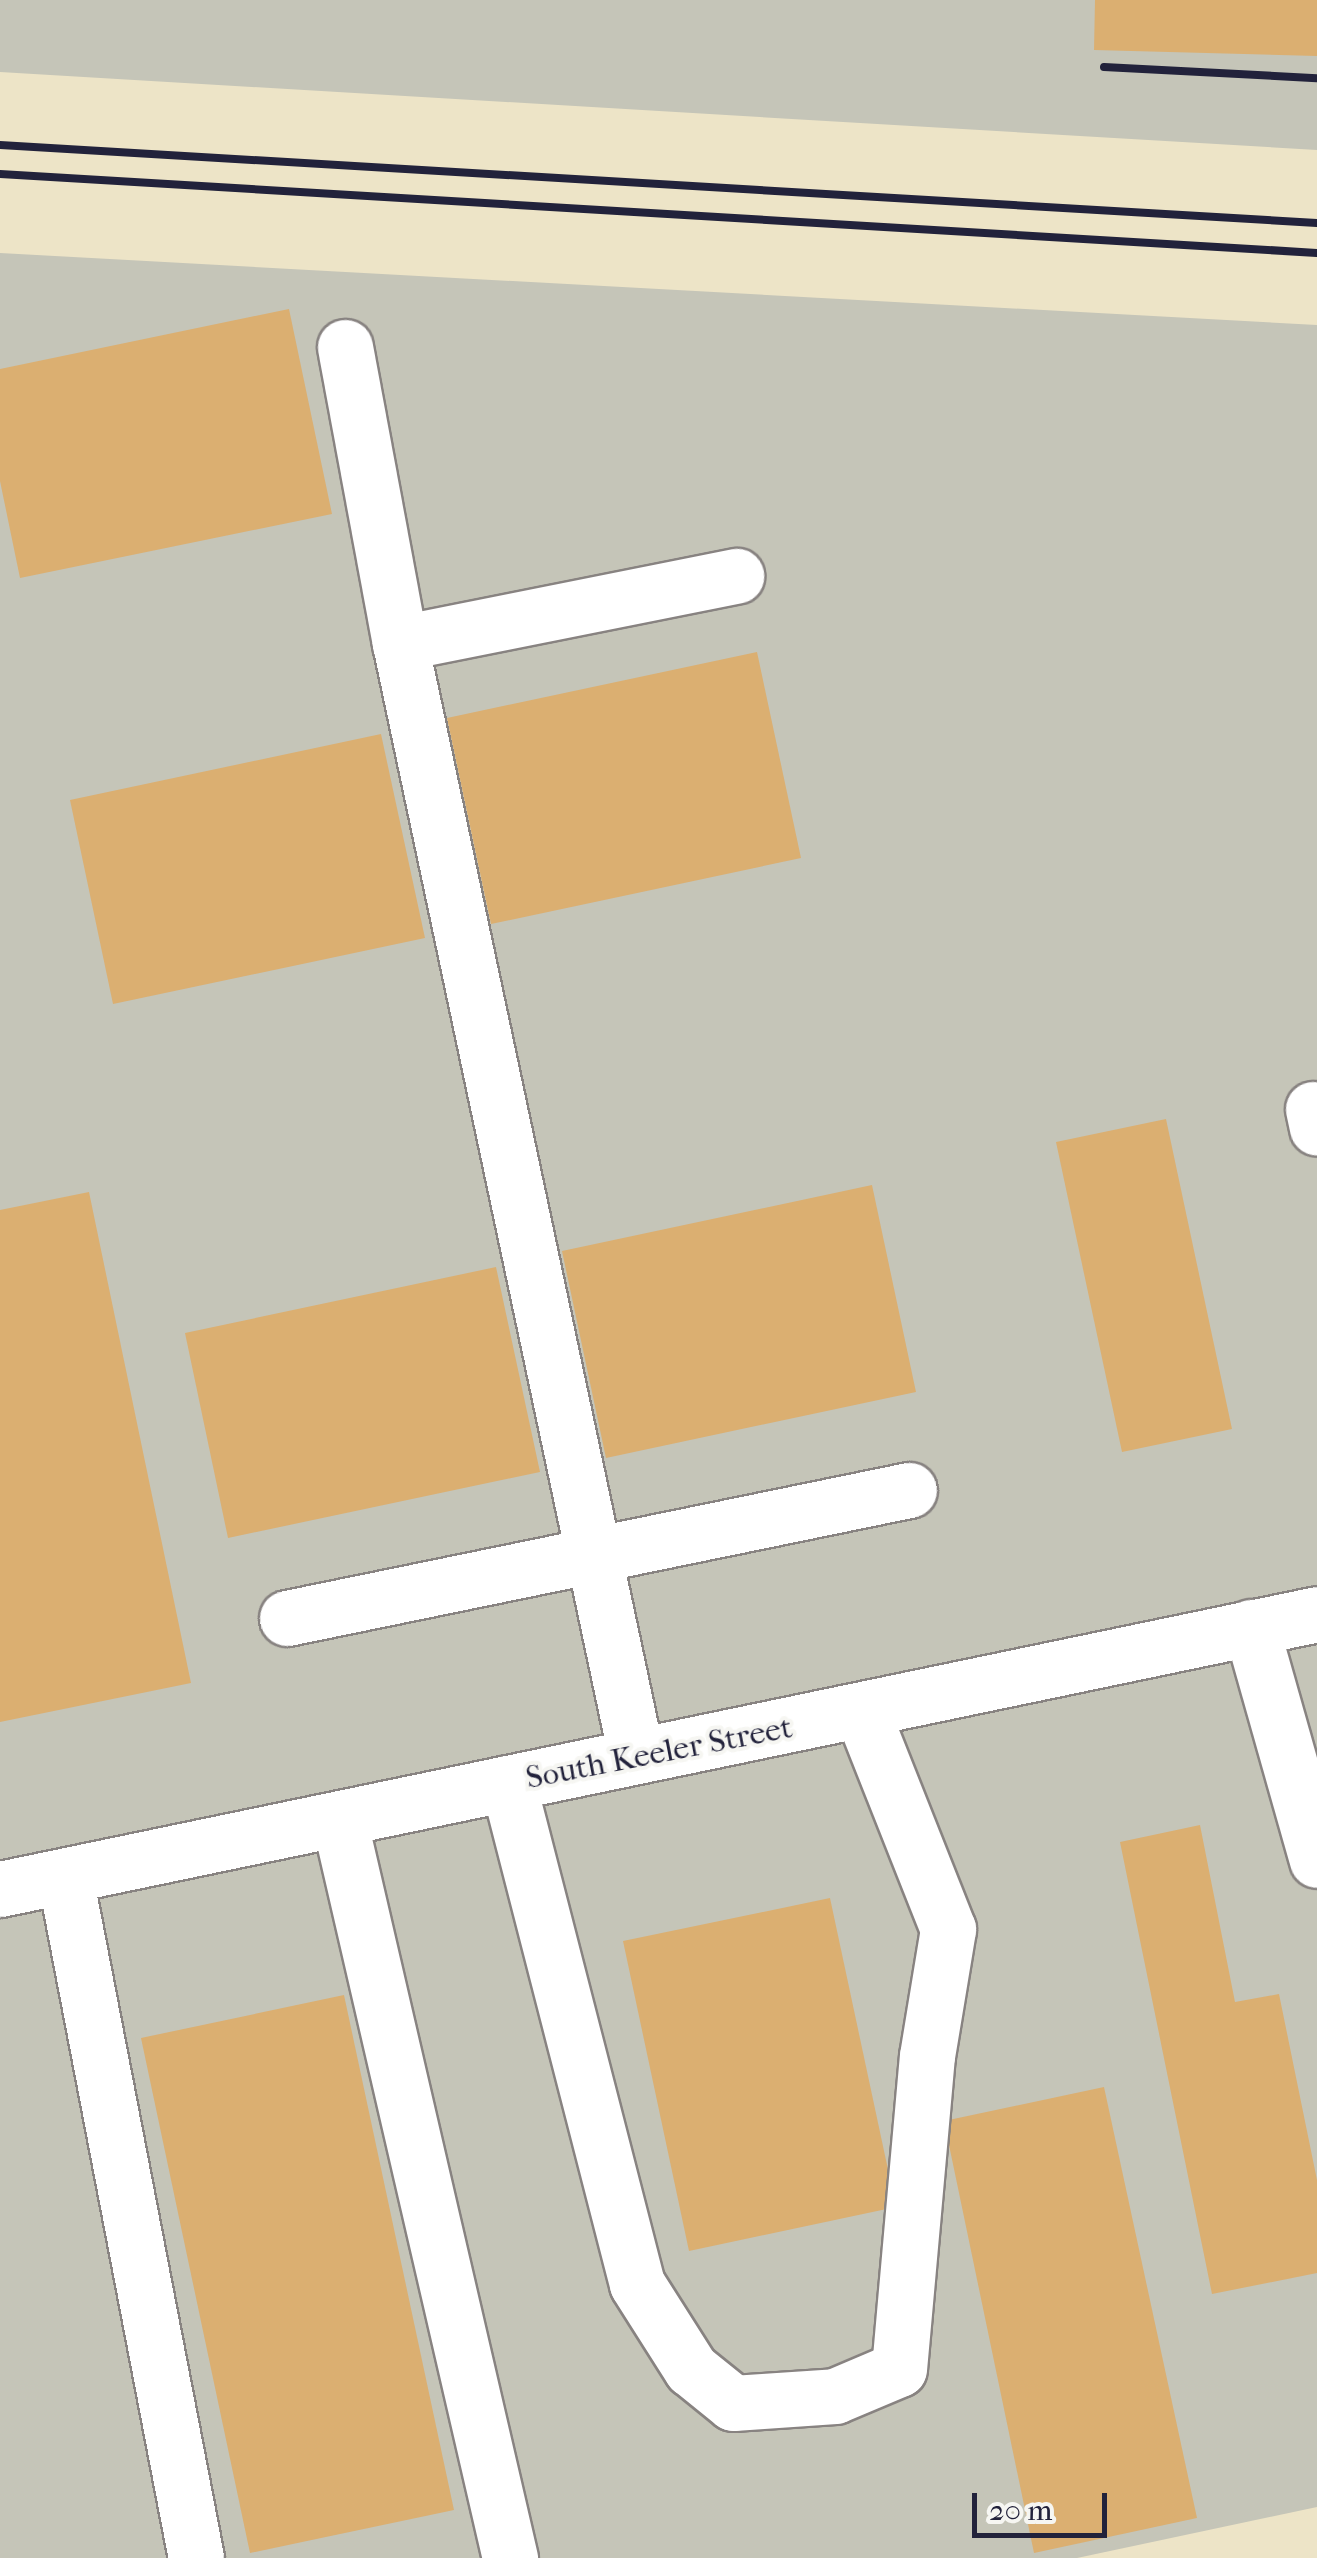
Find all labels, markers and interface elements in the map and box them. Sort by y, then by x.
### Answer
street label: South Keeler Street [523,1708,795,1798]
scale bar [977,2473,1112,2535]
text: 20 m [989,2493,1052,2528]

